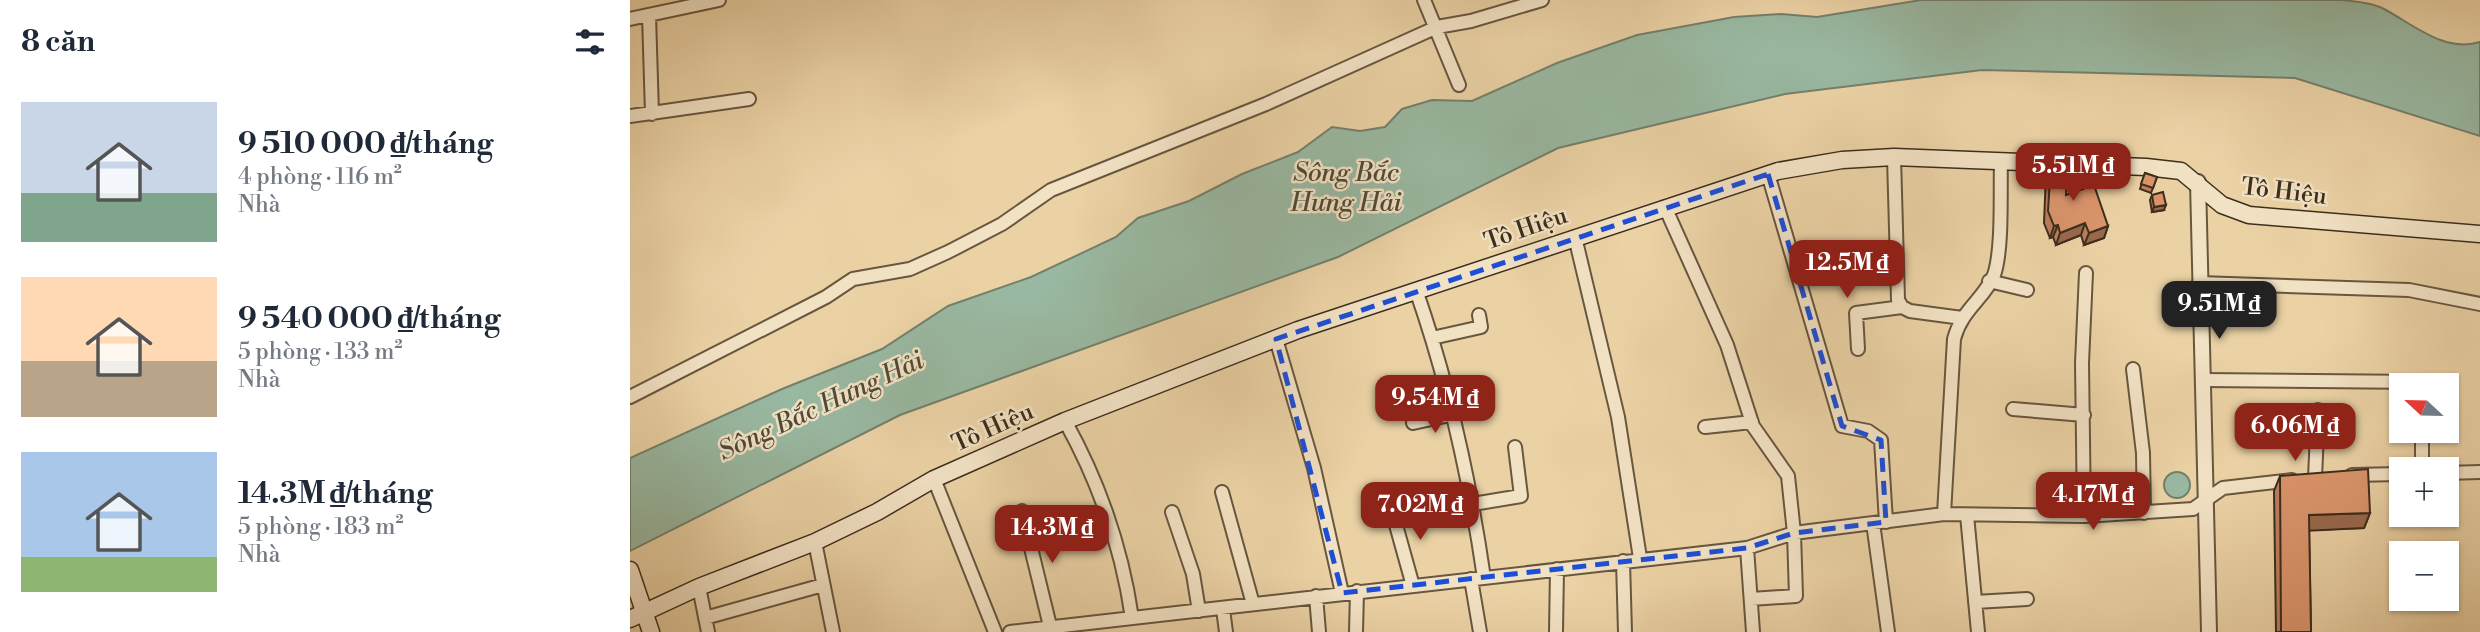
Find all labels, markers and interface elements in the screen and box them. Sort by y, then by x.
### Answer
text: 8 căn [21,23,95,61]
icon: filters [571,23,609,61]
text: 9 510 000 ₫/tháng [238,125,493,163]
icon: home [77,130,161,214]
pin: 5.51M ₫ [2008,144,2138,203]
text: 5.51M ₫ [2032,152,2114,180]
water label: Sông Bắc Hưng Hải [1289,157,1403,219]
text: 4 phòng · 116 m² [238,163,402,191]
street label: Tô Hiệu [2239,172,2329,212]
text: Nhà [238,191,280,219]
street label: Tô Hiệu [1480,201,1572,257]
pin: 12.5M ₫ [1782,240,1912,300]
text: 12.5M ₫ [1805,249,1889,277]
pin: 9.51M ₫ [2154,282,2284,341]
text: 9.51M ₫ [2178,290,2260,318]
text: 9 540 000 ₫/tháng [238,300,500,338]
icon: home [77,305,161,389]
text: 5 phòng · 133 m² [238,338,403,366]
water label: Sông Bắc Hưng Hải [713,344,930,468]
text: Nhà [238,366,280,394]
north arrow [2389,373,2459,443]
map controls [2389,373,2459,611]
pin: 9.54M ₫ [1370,376,1500,435]
text: 9.54M ₫ [1391,384,1479,412]
street label: Tô Hiệu [948,397,1039,459]
pin: 6.06M ₫ [2230,404,2360,463]
text: 6.06M ₫ [2251,412,2339,440]
button: + [2389,457,2459,527]
pin: 4.17M ₫ [2028,472,2158,532]
text: 14.3M ₫/tháng [238,475,433,513]
icon: home [77,480,161,564]
text: 4.17M ₫ [2052,481,2134,509]
pin: 7.02M ₫ [1355,482,1485,542]
text: 7.02M ₫ [1377,491,1463,519]
pin: 14.3M ₫ [987,505,1117,565]
text: 5 phòng · 183 m² [238,513,403,541]
text: 14.3M ₫ [1011,514,1093,542]
text: Nhà [238,541,280,569]
button: − [2389,541,2459,611]

